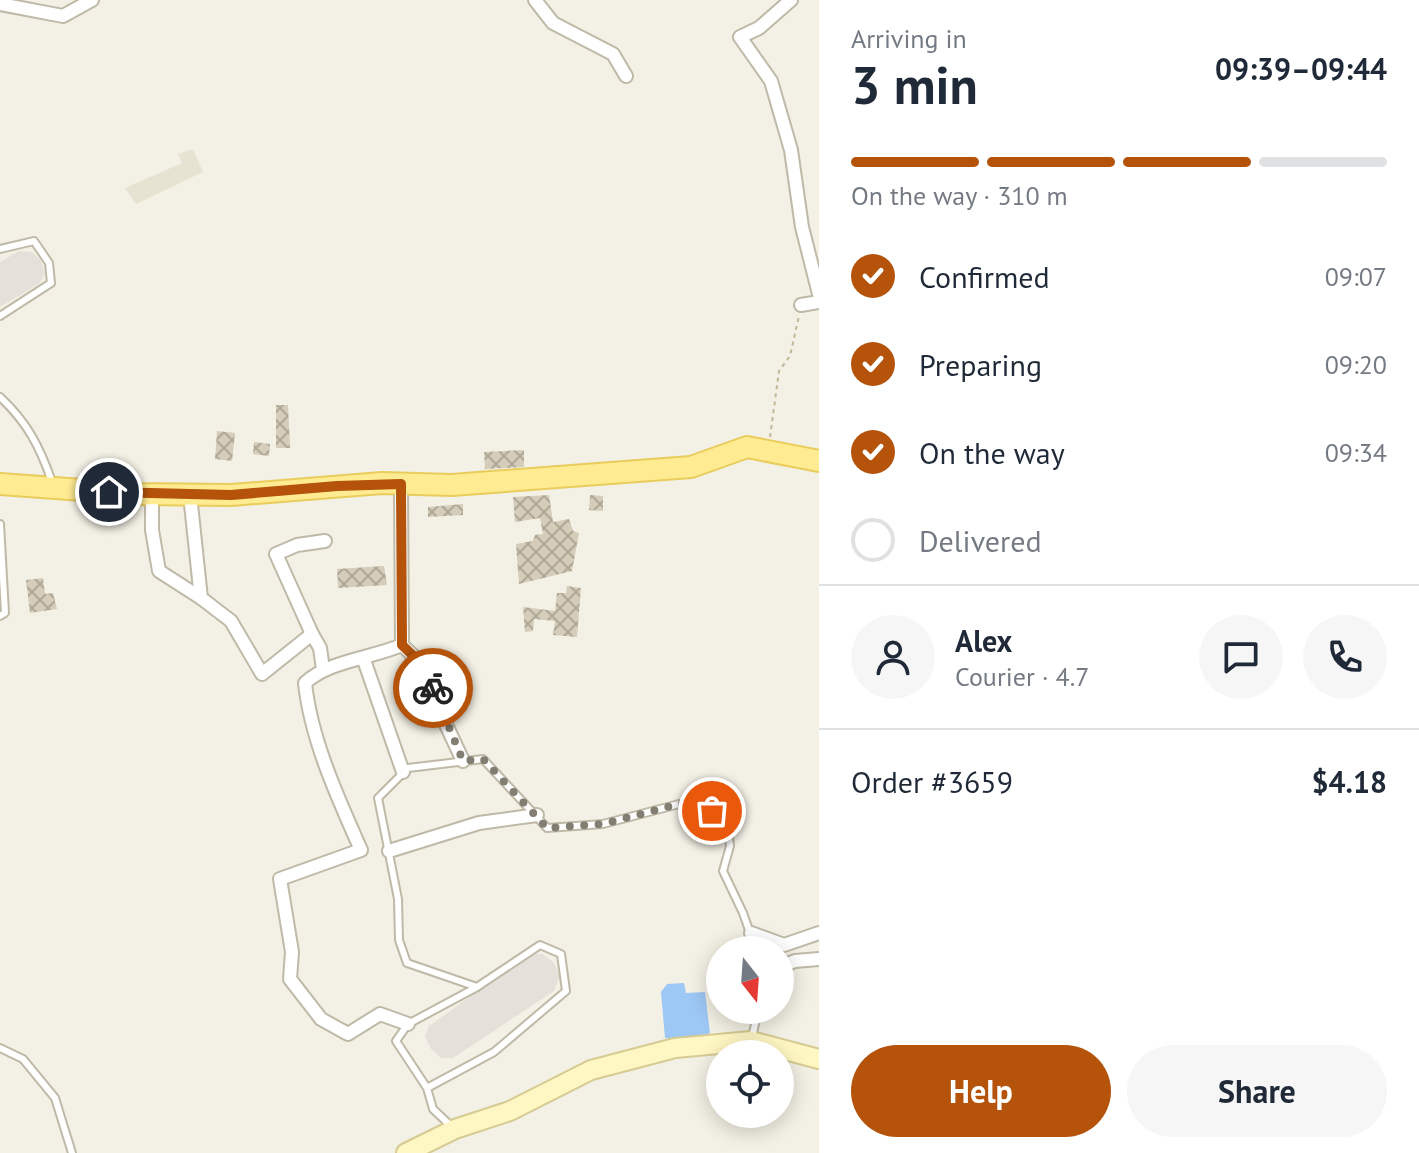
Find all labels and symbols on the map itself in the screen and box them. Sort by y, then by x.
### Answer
pin [75,458,143,526]
courier [393,648,473,728]
pin [678,777,746,845]
north arrow [706,936,794,1024]

